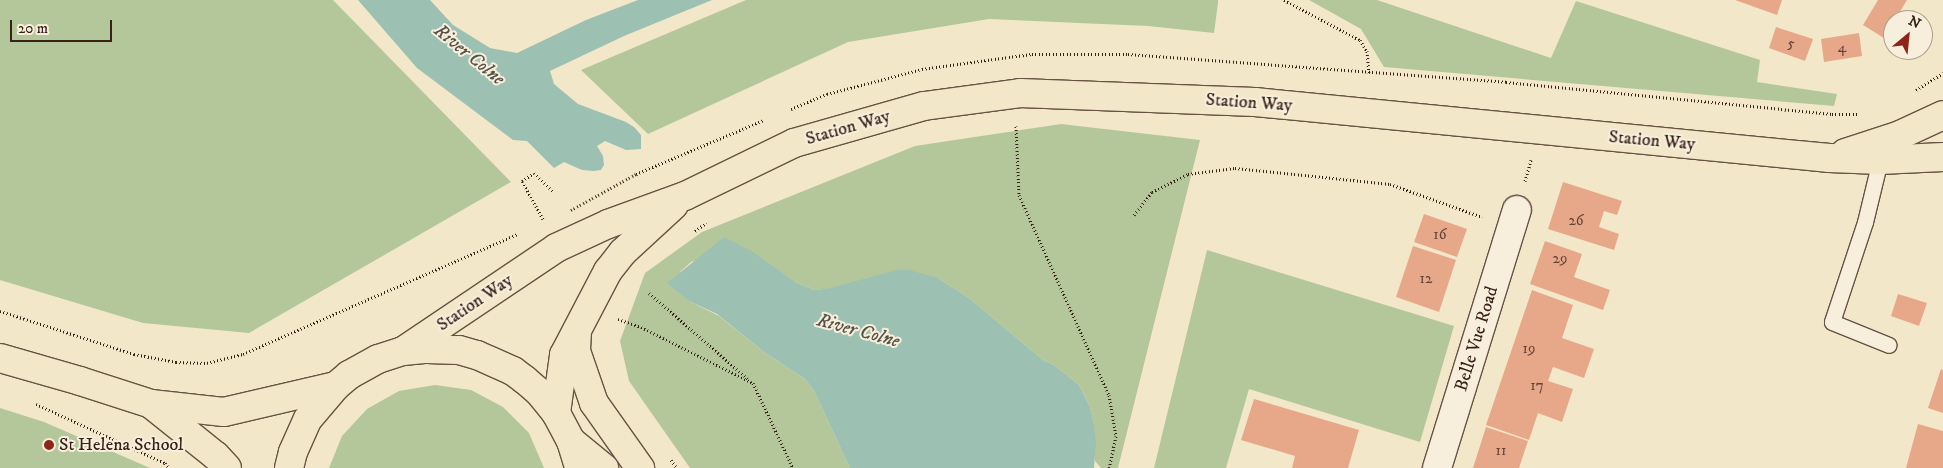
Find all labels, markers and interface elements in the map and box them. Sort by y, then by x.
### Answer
scale bar [12,10,115,42]
north arrow [1883,10,1933,60]
text: N [1905,12,1924,33]
text: 20 m [18,19,48,38]
water label: River Colne [429,20,509,90]
house number: 5 [1787,35,1795,53]
house number: 4 [1838,39,1846,57]
street label: Station Way [1205,89,1293,117]
street label: Station Way [803,106,893,150]
street label: Station Way [1608,126,1696,156]
house number: 26 [1568,212,1584,230]
house number: 16 [1433,226,1447,244]
house number: 29 [1553,250,1567,268]
street label: Station Way [433,270,517,336]
house number: 12 [1420,270,1432,288]
street label: Belle Vue Road [1451,284,1503,394]
water label: River Colne [814,309,902,353]
house number: 19 [1523,340,1535,358]
house number: 17 [1530,377,1544,395]
place label: St Helena School [59,434,183,456]
marker: St Helena School [43,439,55,451]
house number: 11 [1495,442,1507,460]

